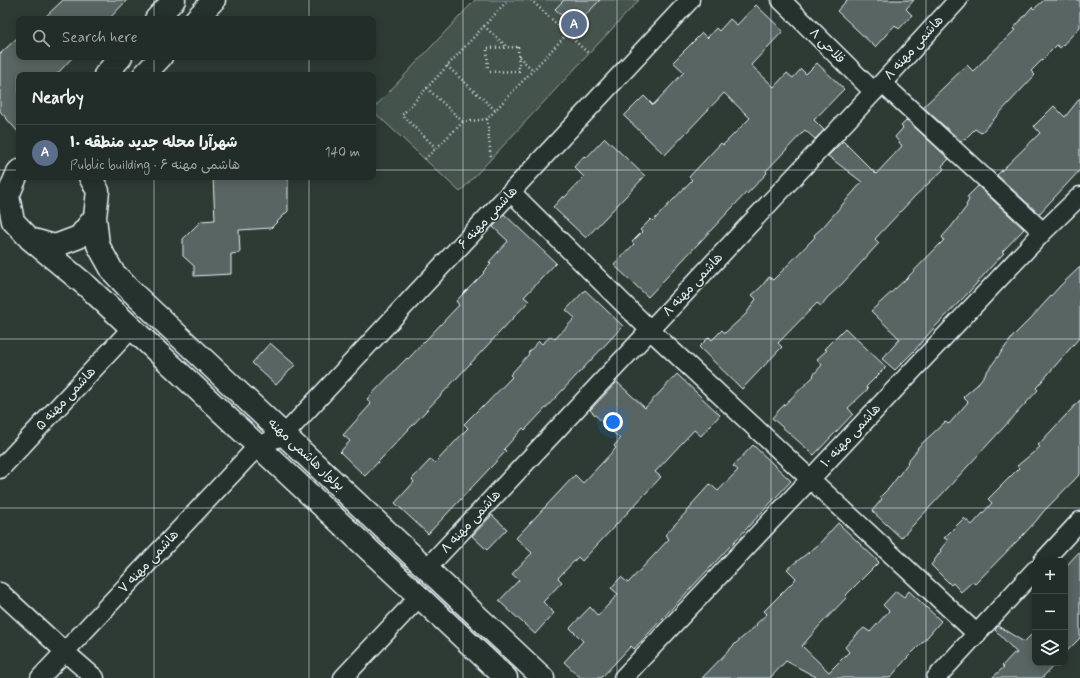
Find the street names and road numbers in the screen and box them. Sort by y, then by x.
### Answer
street label: هاشمی مهنه ۸ [881,12,947,84]
street label: فلاحی ۸ [805,24,849,68]
street label: هاشمی مهنه ۶ [455,183,521,253]
street label: هاشمی مهنه ۸ [659,250,727,320]
street label: هاشمی مهنه ۵ [32,364,100,434]
street label: هاشمی مهنه ۱۰ [817,401,885,471]
street label: بولوار هاشمی مهنه [264,415,348,495]
street label: هاشمی مهنه ۸ [437,487,505,557]
street label: هاشمی مهنه ۷ [115,526,183,598]

